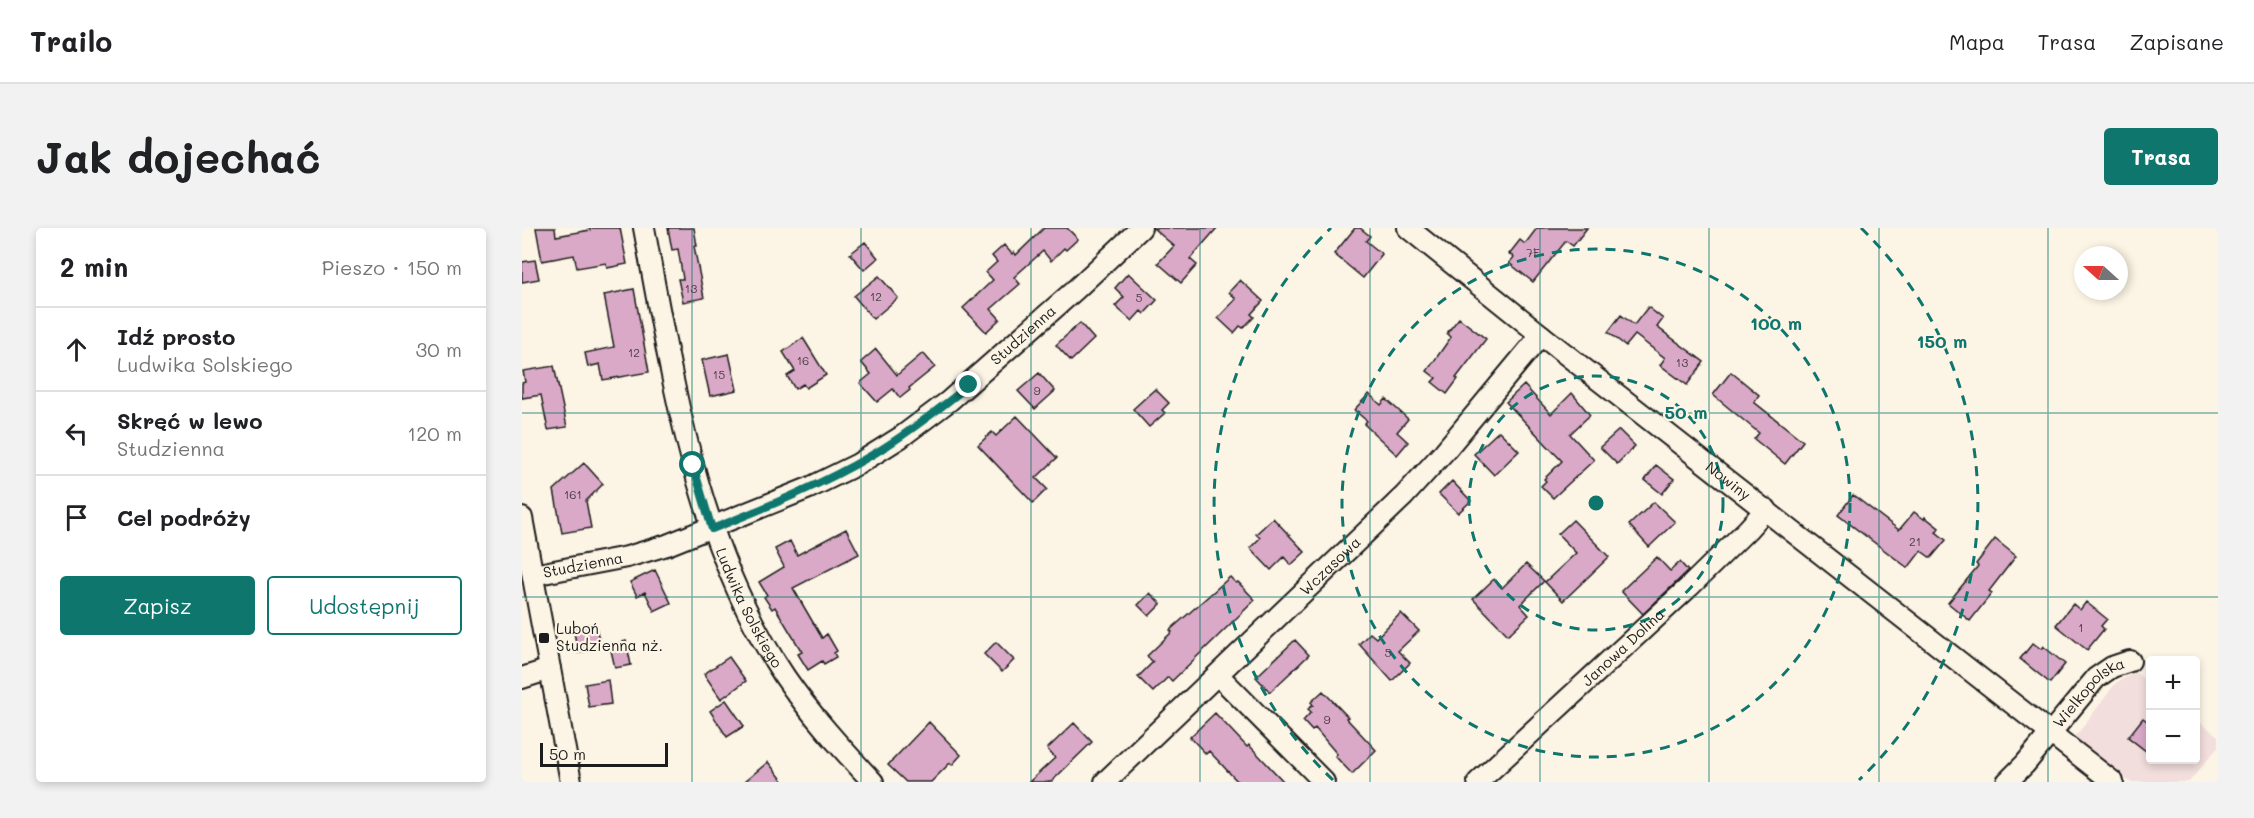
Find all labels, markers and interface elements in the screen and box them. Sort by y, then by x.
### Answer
text: Trailo [30,23,112,59]
text: Mapa [1949,28,2005,55]
text: Trasa [2038,28,2096,55]
text: Zapisane [2129,28,2224,55]
button: Trasa [2104,128,2218,185]
text: Jak dojechać [36,129,321,184]
house number: 7F [1526,244,1540,260]
north arrow [2074,246,2128,300]
text: 2 min [60,250,128,284]
text: Pieszo · 150 m [322,254,462,280]
house number: 13 [685,280,697,296]
house number: 12 [870,288,882,304]
house number: 5 [1136,289,1143,305]
street label: Studzienna [986,300,1060,369]
text: 100 m [1750,311,1802,335]
text: Idź prosto [117,322,235,351]
text: 150 m [1917,329,1967,353]
icon: ahead [60,333,93,366]
text: 30 m [416,336,462,362]
house number: 12 [628,344,640,360]
text: Ludwika Solskiego [117,351,293,377]
house number: 16 [797,352,809,368]
house number: 13 [1676,354,1688,370]
house number: 15 [713,366,725,382]
route end [955,371,981,397]
house number: 9 [1033,382,1041,398]
text: 50 m [1665,400,1707,424]
text: Skręć w lewo [117,406,263,435]
icon: left [60,417,93,450]
text: 120 m [407,420,462,446]
text: Studzienna [117,435,225,461]
route start [679,451,705,477]
street label: Nowiny [1702,456,1756,504]
house number: 161 [564,486,582,502]
centre of rings [1586,493,1606,513]
icon: arrive [60,501,93,534]
text: Cel podróży [117,503,251,532]
street label: Wczasowa [1295,532,1364,599]
house number: 21 [1909,533,1921,549]
street label: Ludwika Solskiego [712,545,788,672]
street label: Studzienna [541,547,625,582]
button: Zapisz [60,576,255,635]
button: Udostępnij [267,576,462,635]
street label: Janowa Dolina [1577,604,1668,690]
place label: Luboń Studzienna nż. [556,618,663,655]
house number: 1 [2078,619,2084,635]
marker: Luboń Studzienna nż. [537,631,551,645]
house number: 5 [1385,644,1392,660]
street label: Wielkopolska [2048,653,2127,732]
map controls [2146,656,2200,764]
button: + [2146,656,2200,710]
button: − [2146,710,2200,764]
house number: 9 [1323,711,1331,727]
scale bar [540,740,668,768]
text: 50 m [549,743,586,764]

